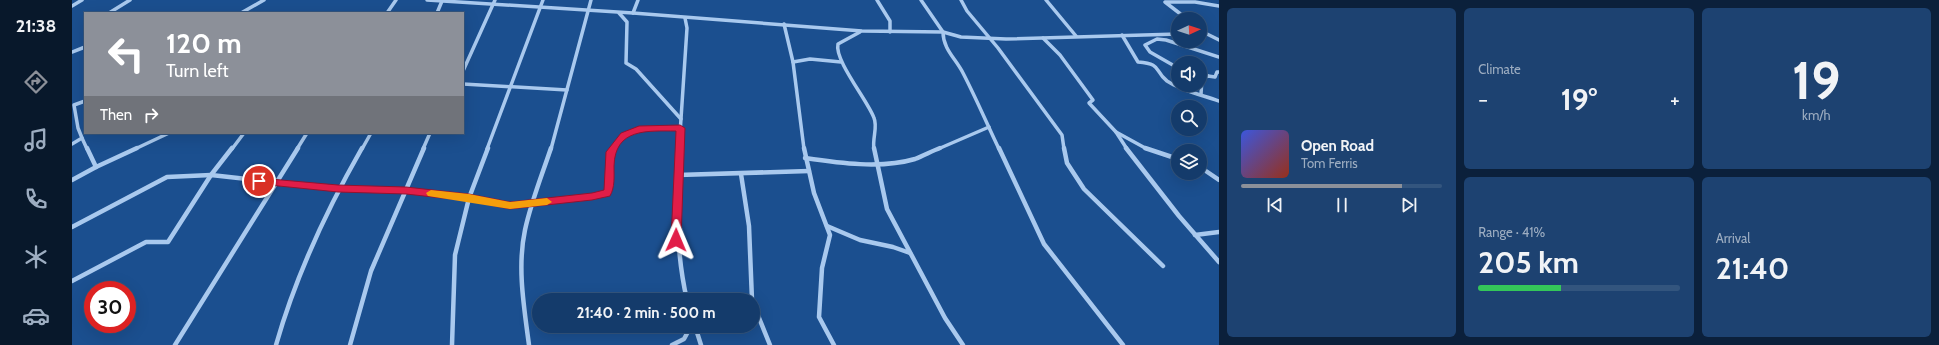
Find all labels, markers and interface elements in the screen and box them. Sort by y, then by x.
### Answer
north arrow [1171,12,1207,48]
map controls [1171,12,1207,180]
text: 21:38 [16,15,56,37]
text: 120 m [166,26,242,60]
icon: left [100,28,152,80]
text: 19 [1792,49,1841,112]
button: sound [1171,56,1207,92]
text: Turn left [166,60,229,82]
text: Climate [1478,61,1521,77]
icon: directions [22,68,50,96]
text: 19° [1561,81,1597,118]
text: − [1478,86,1488,113]
text: + [1670,86,1680,113]
button: search [1171,100,1207,136]
icon: right [140,104,162,126]
text: Then [100,106,132,124]
text: km/h [1802,107,1831,123]
icon: music [22,126,50,154]
text: Open Road [1301,137,1374,155]
button: layers [1171,144,1207,180]
text: Tom Ferris [1301,155,1358,171]
pin [242,164,276,198]
icon: arrive [248,170,270,192]
icon: phone [22,185,50,213]
icon: previous [1264,194,1286,216]
icon: pause [1331,194,1353,216]
icon: next [1398,194,1420,216]
position arrow [655,219,697,261]
text: Range · 41% [1478,224,1545,240]
text: Arrival [1716,230,1750,246]
icon: climate [22,243,50,271]
text: 205 km [1478,244,1579,281]
text: 21:40 [1716,250,1789,287]
speed limit sign: 30 [84,281,136,333]
icon: car [22,302,50,330]
text: 21:40 · 2 min · 500 m [576,304,716,322]

